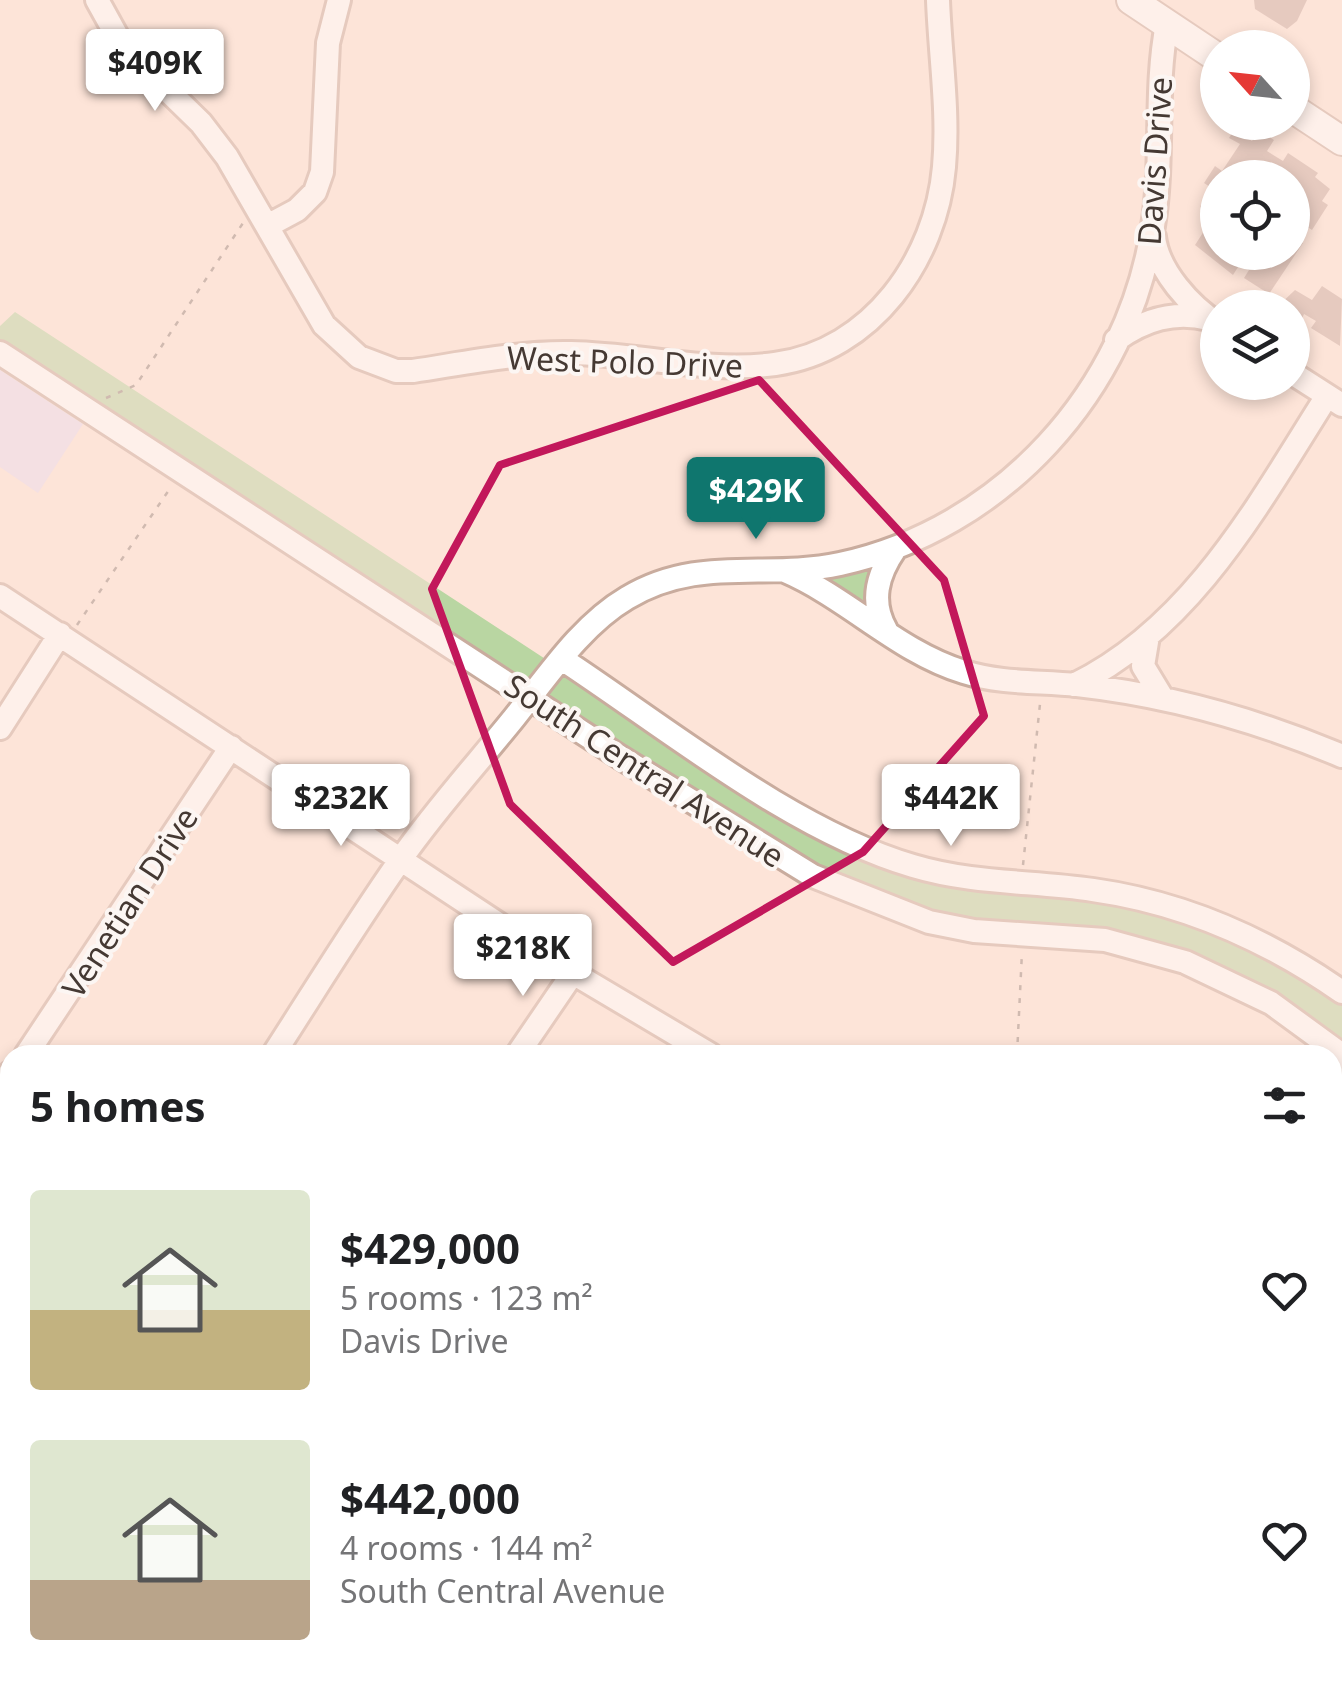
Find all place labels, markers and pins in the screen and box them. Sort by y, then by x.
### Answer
pin: $409K [85,29,225,114]
pin: $429K [686,457,826,542]
pin: $232K [271,764,411,849]
pin: $442K [881,764,1021,849]
pin: $218K [453,914,593,999]

